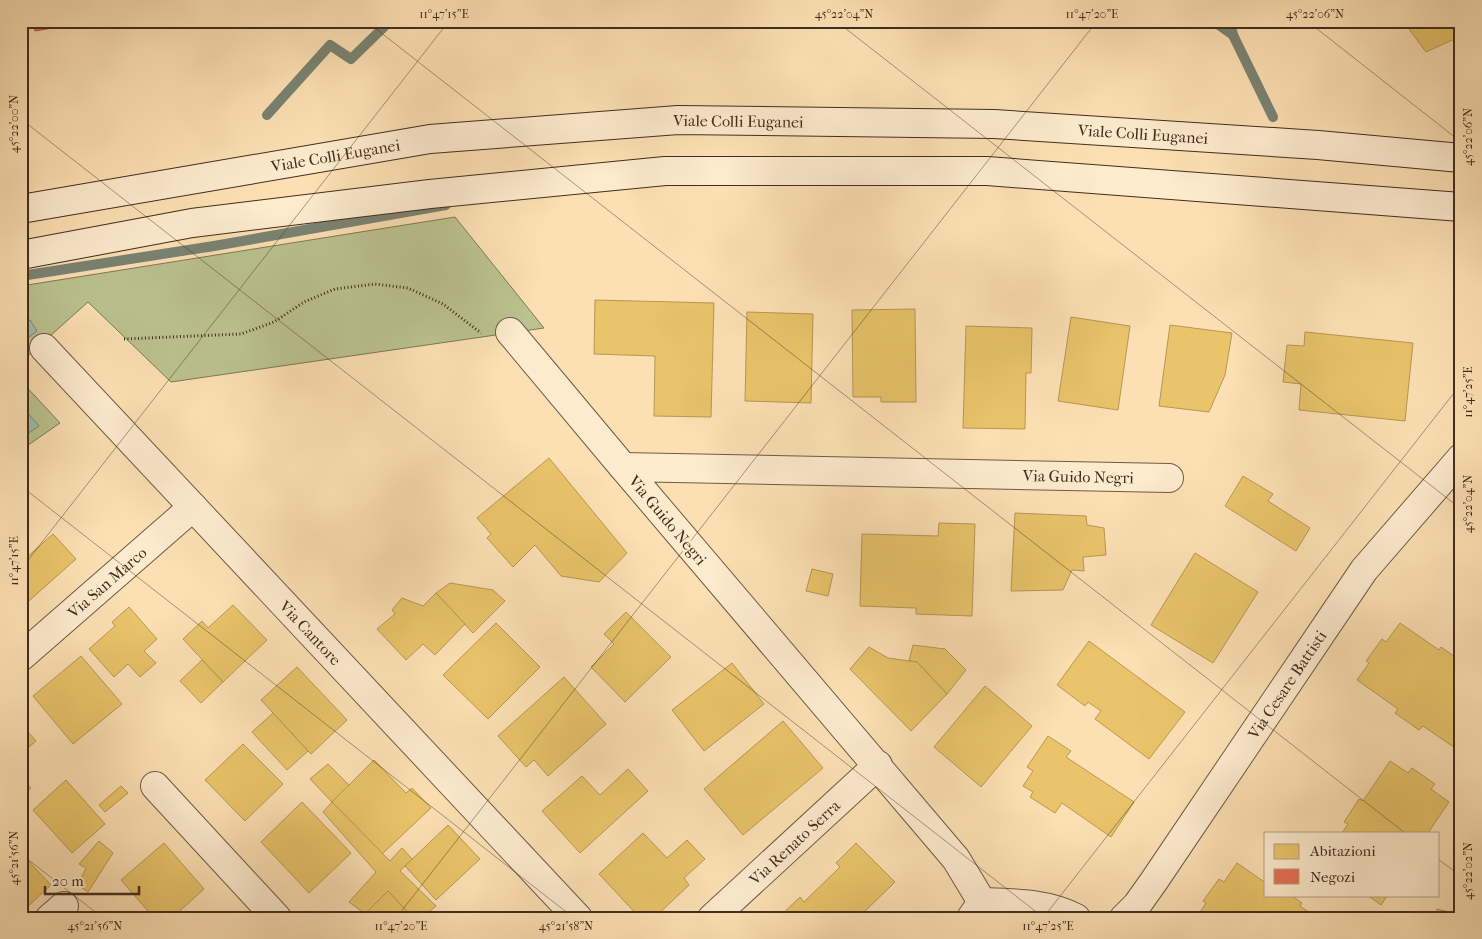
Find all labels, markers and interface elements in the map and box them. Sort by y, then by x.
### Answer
text: 11°47'15"E [419,7,469,21]
text: 45°22'04"N [815,7,873,21]
text: 11°47'20"E [1066,7,1118,21]
text: 45°22'06"N [1286,7,1344,21]
text: 45°22'00"N [7,95,21,153]
text: 45°22'06"N [1461,108,1475,166]
street label: Viale Colli Euganei [672,111,804,132]
street label: Viale Colli Euganei [1076,120,1209,148]
street label: Viale Colli Euganei [269,135,402,176]
text: 11°47'25"E [1461,366,1475,418]
street label: Via Guido Negri [1022,466,1134,487]
street label: Via Guido Negri [624,471,711,569]
text: 45°22'04"N [1461,475,1475,533]
text: 11°47'15"E [7,536,21,586]
street label: Via San Marco [63,543,151,623]
street label: Via Cantore [275,596,345,669]
street label: Via Cesare Battisti [1243,627,1331,743]
street label: Via Renato Serra [745,796,844,890]
text: 45°21'56"N [7,831,21,885]
legend [1264,832,1440,896]
text: Abitazioni [1309,842,1376,860]
text: 45°22'02"N [1461,842,1475,900]
scale bar [45,864,139,896]
text: Negozi [1310,868,1356,886]
text: 20 m [52,872,84,890]
text: 45°21'56"N [68,919,122,933]
text: 11°47'20"E [375,919,427,933]
text: 45°21'58"N [539,919,593,933]
text: 11°47'25"E [1022,919,1074,933]

